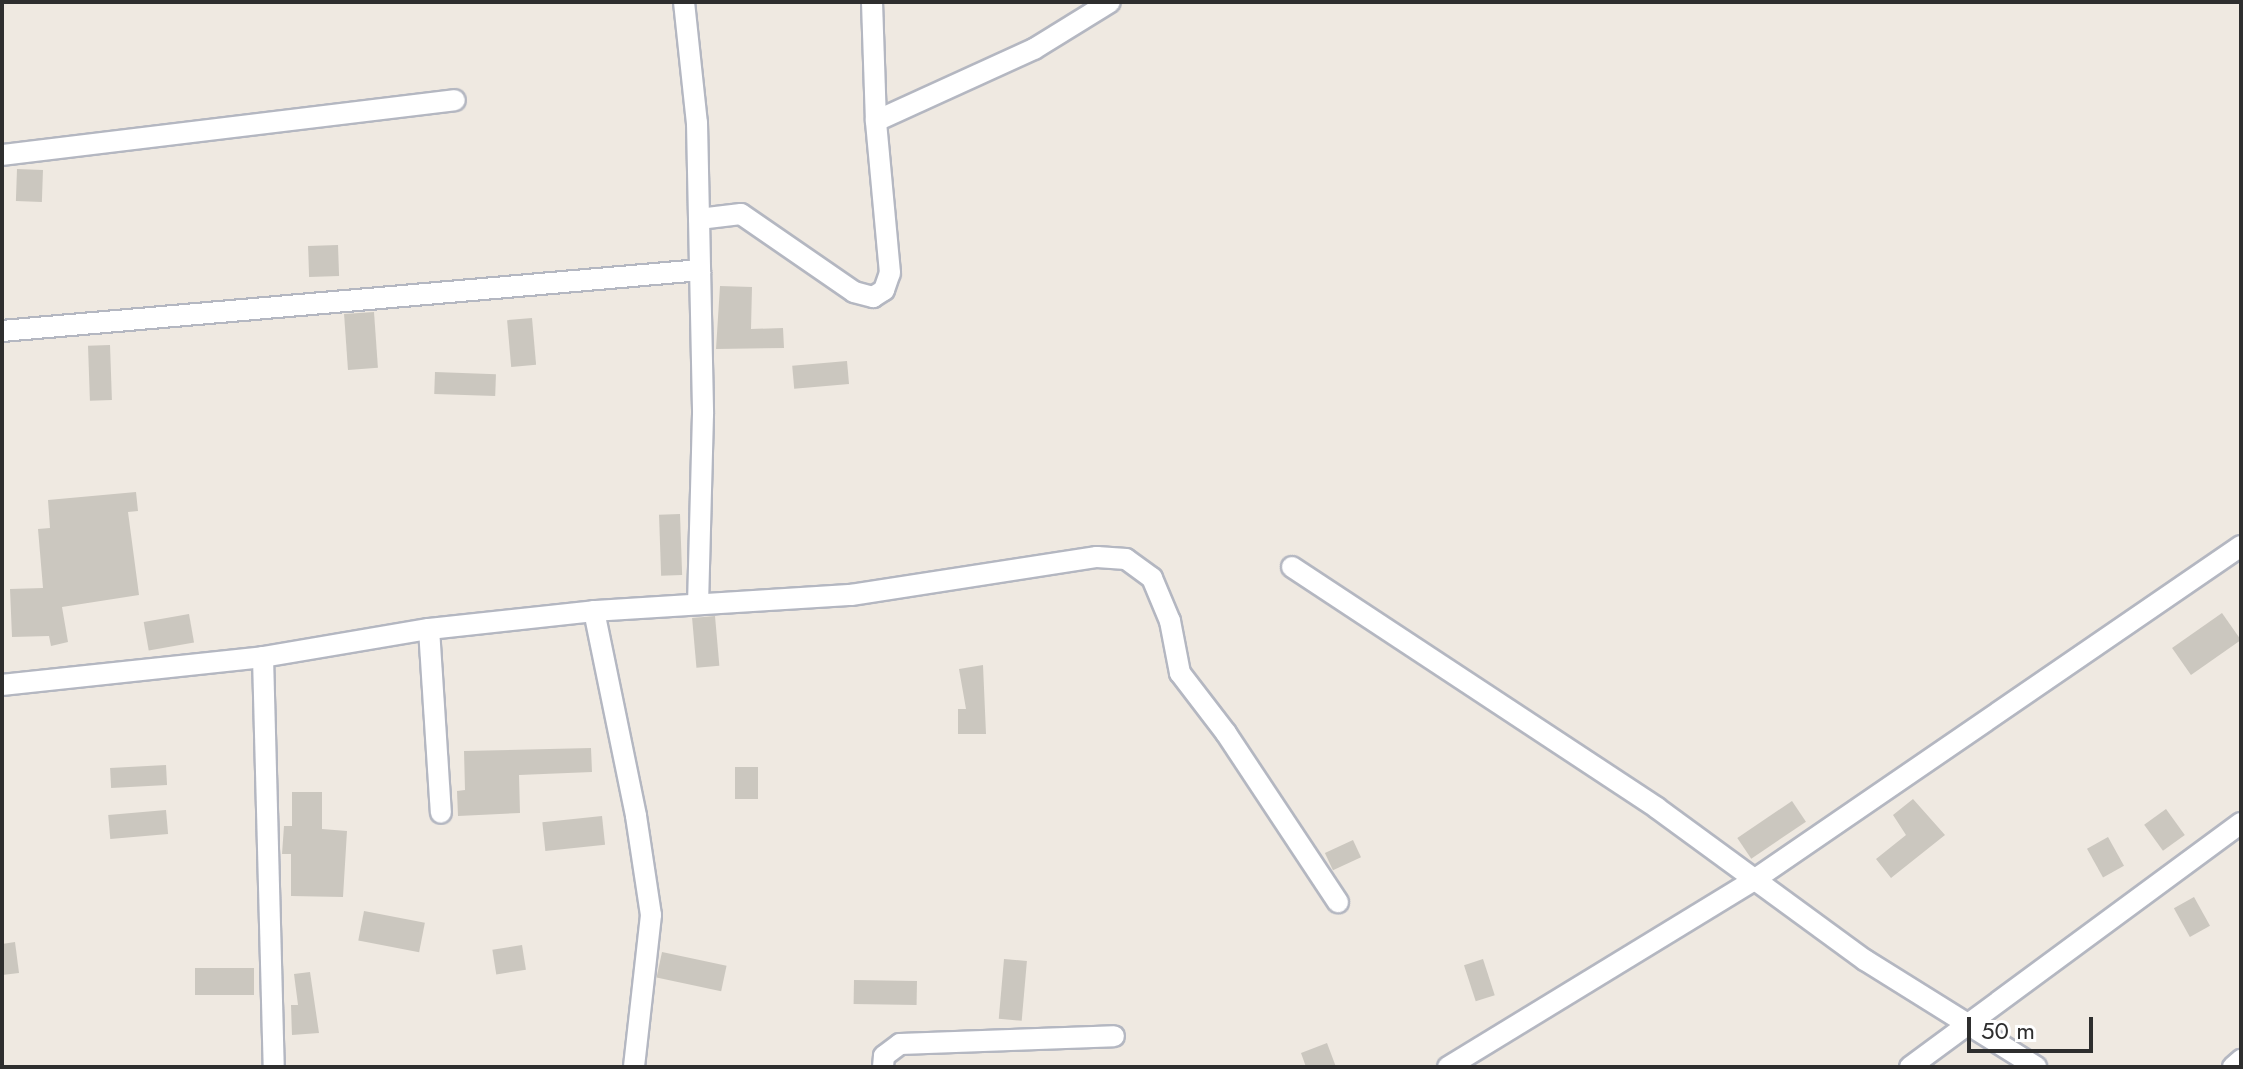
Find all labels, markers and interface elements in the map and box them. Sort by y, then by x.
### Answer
scale bar [1971,1001,2097,1051]
text: 50 m [1981,1013,2035,1048]

